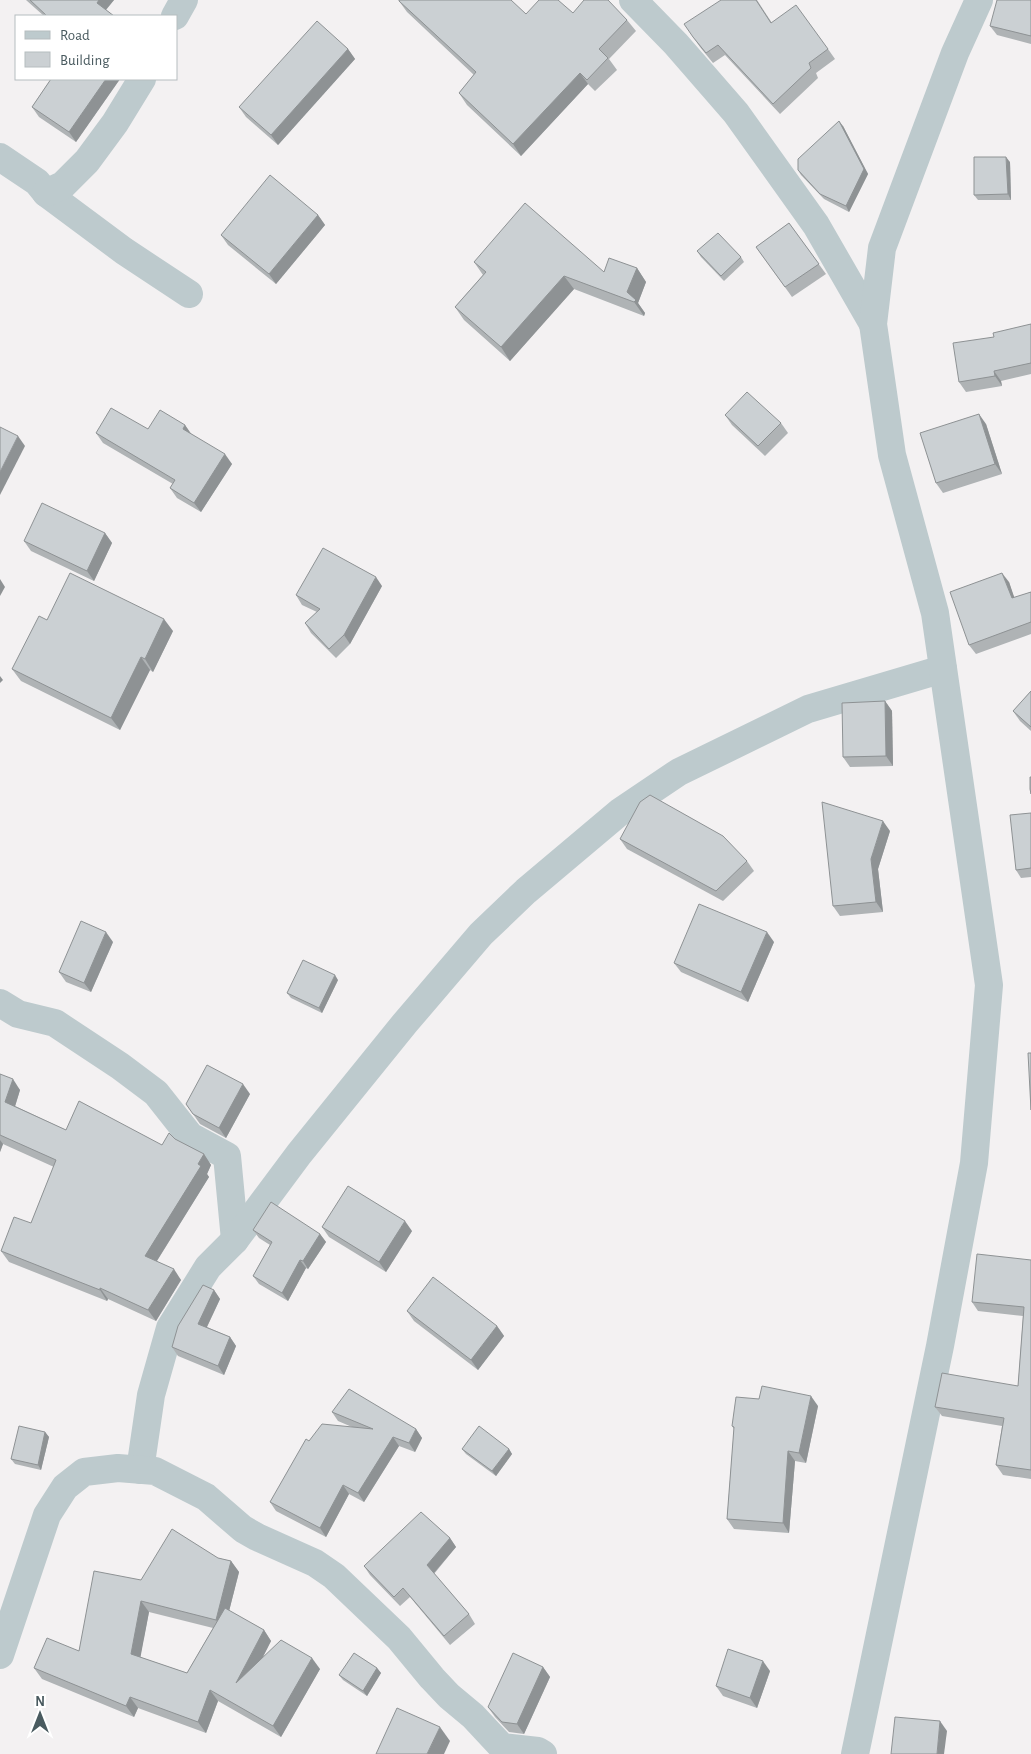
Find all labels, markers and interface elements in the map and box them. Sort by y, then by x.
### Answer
legend [15,15,178,80]
text: Road [60,28,90,43]
text: Building [60,53,110,68]
north arrow [15,1689,65,1739]
text: N [35,1695,45,1709]

